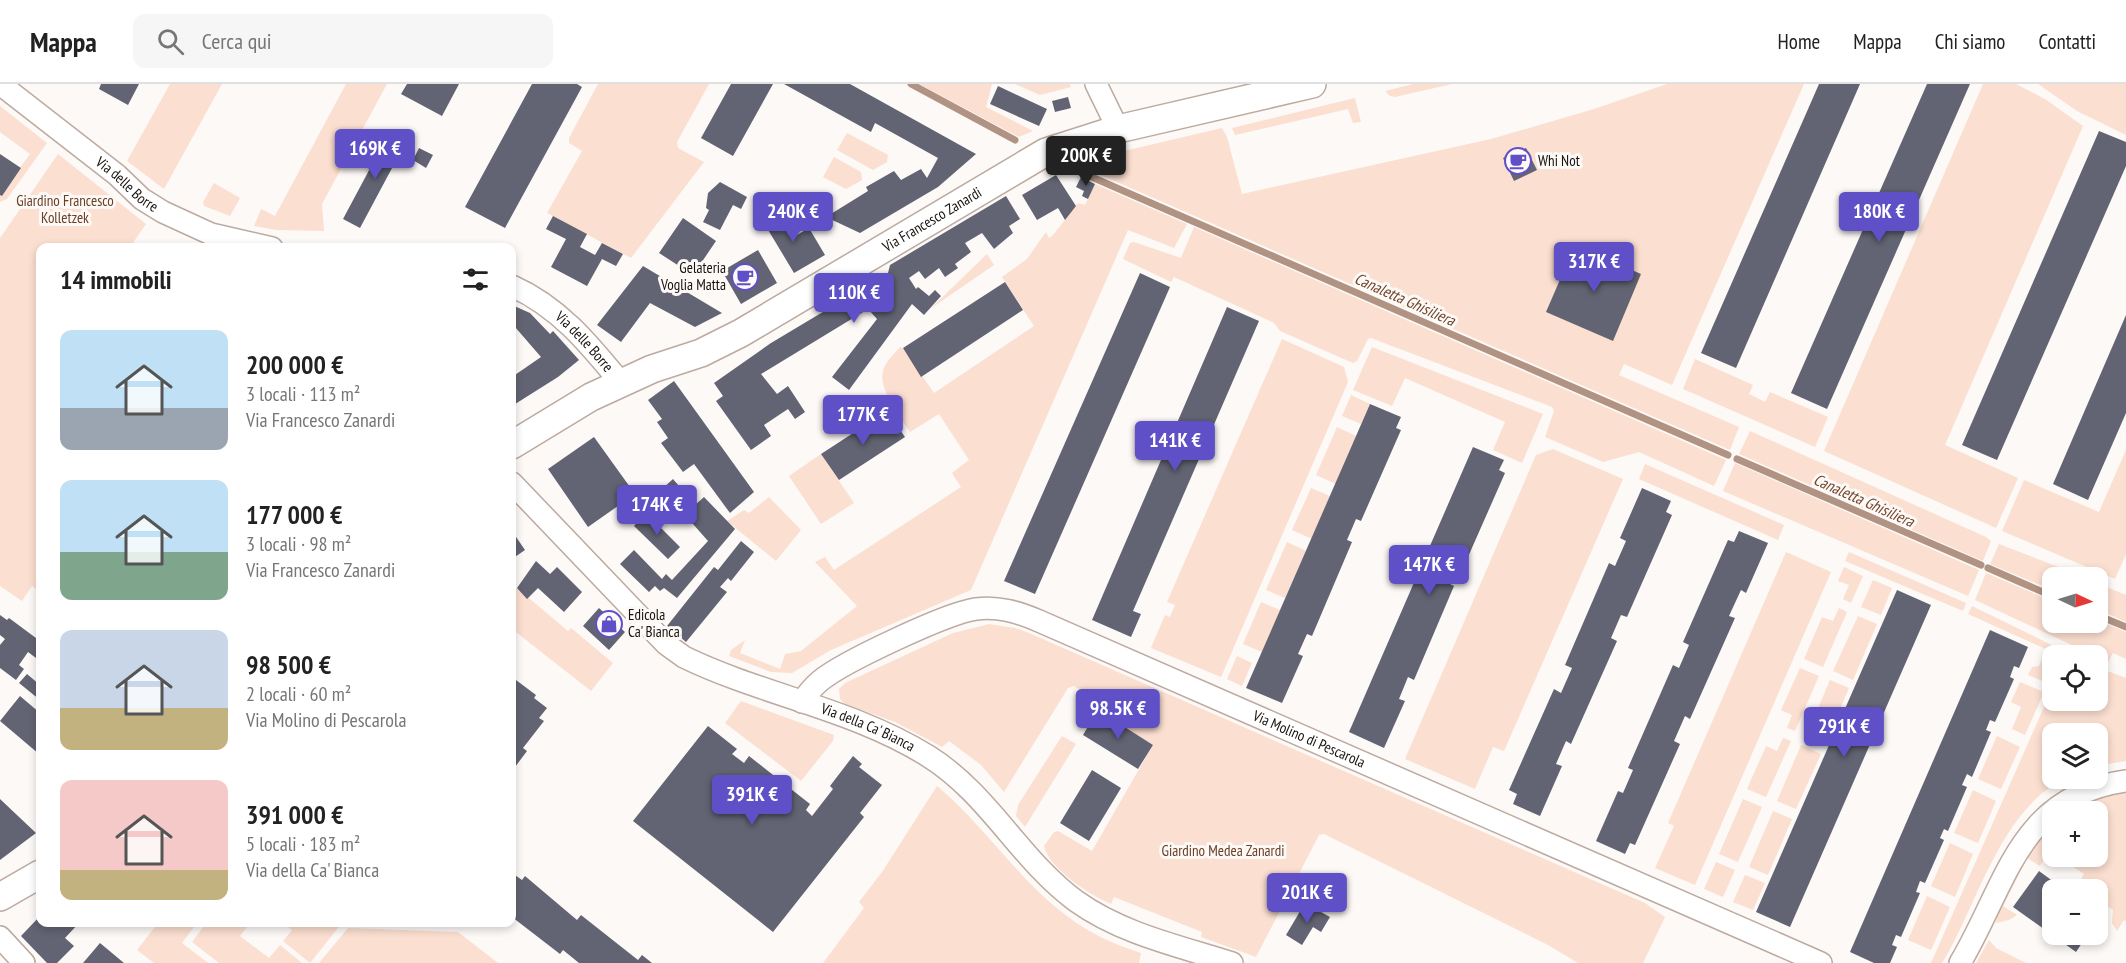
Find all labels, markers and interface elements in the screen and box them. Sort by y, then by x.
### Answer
search box [133,14,553,68]
text: Mappa [30,23,97,60]
icon: search [154,25,187,58]
text: Cerca qui [202,27,271,55]
text: Home [1778,28,1820,55]
text: Mappa [1853,28,1902,55]
text: Chi siamo [1935,28,2005,55]
text: Contatti [2038,28,2096,55]
pin: 169K € [326,129,424,180]
text: 169K € [349,135,401,161]
pin: 200K € [1037,136,1135,187]
text: 200K € [1060,142,1112,168]
cafe icon: Whi Not [1503,146,1533,176]
street label: Via delle Borre [91,151,162,216]
place label: Whi Not [1538,151,1580,170]
street label: Via Francesco Zanardi [878,182,985,256]
park label: Giardino Francesco Kolletzek [16,191,114,227]
pin: 240K € [744,192,842,243]
pin: 180K € [1830,192,1928,243]
text: 240K € [767,198,819,224]
text: 180K € [1853,198,1905,224]
pin: 317K € [1545,242,1643,293]
text: 317K € [1568,248,1620,274]
place label: Gelateria Voglia Matta [660,258,726,294]
cafe icon: Gelateria Voglia Matta [730,262,760,292]
text: 14 immobili [60,263,172,296]
icon: filters [459,263,492,296]
water label: Canaletta Ghisiliera [1352,268,1460,331]
pin: 110K € [805,273,903,324]
text: 110K € [828,279,880,305]
street label: Via delle Borre [551,306,618,375]
text: 200 000 € [246,348,344,381]
icon: home [108,354,180,426]
text: 3 locali · 113 m² [246,381,360,407]
pin: 177K € [814,395,912,446]
text: 177K € [837,401,889,427]
text: Via Francesco Zanardi [246,407,395,433]
pin: 141K € [1126,421,1224,472]
text: 141K € [1149,427,1201,453]
water label: Canaletta Ghisiliera [1811,469,1919,532]
pin: 174K € [608,485,706,536]
text: 174K € [631,491,683,517]
text: 177 000 € [246,498,343,531]
icon: home [108,504,180,576]
text: 3 locali · 98 m² [246,531,351,557]
pin: 147K € [1380,545,1478,596]
text: 147K € [1403,551,1455,577]
text: Via Francesco Zanardi [246,557,395,583]
north arrow [2042,567,2108,633]
map controls [2042,567,2108,945]
place label: Edicola Ca' Bianca [628,605,680,641]
shop icon: Edicola Ca' Bianca [594,609,624,639]
button: locate [2042,645,2108,711]
text: 98 500 € [246,648,331,681]
icon: home [108,654,180,726]
text: 2 locali · 60 m² [246,681,351,707]
pin: 98.5K € [1063,689,1173,740]
text: 98.5K € [1090,695,1146,721]
street label: Via della Ca' Bianca [818,698,918,755]
street label: Via Molino di Pescarola [1249,705,1368,772]
text: Via Molino di Pescarola [246,707,406,733]
pin: 291K € [1795,707,1893,758]
text: 291K € [1818,713,1870,739]
button: layers [2042,723,2108,789]
pin: 391K € [703,775,801,826]
text: 391K € [726,781,778,807]
text: 391 000 € [246,798,344,831]
button: + [2042,801,2108,867]
icon: home [108,804,180,876]
text: 5 locali · 183 m² [246,831,360,857]
park label: Giardino Medea Zanardi [1162,841,1284,860]
text: Via della Ca' Bianca [246,857,379,883]
pin: 201K € [1258,873,1356,924]
text: 201K € [1281,879,1333,905]
button: − [2042,879,2108,945]

